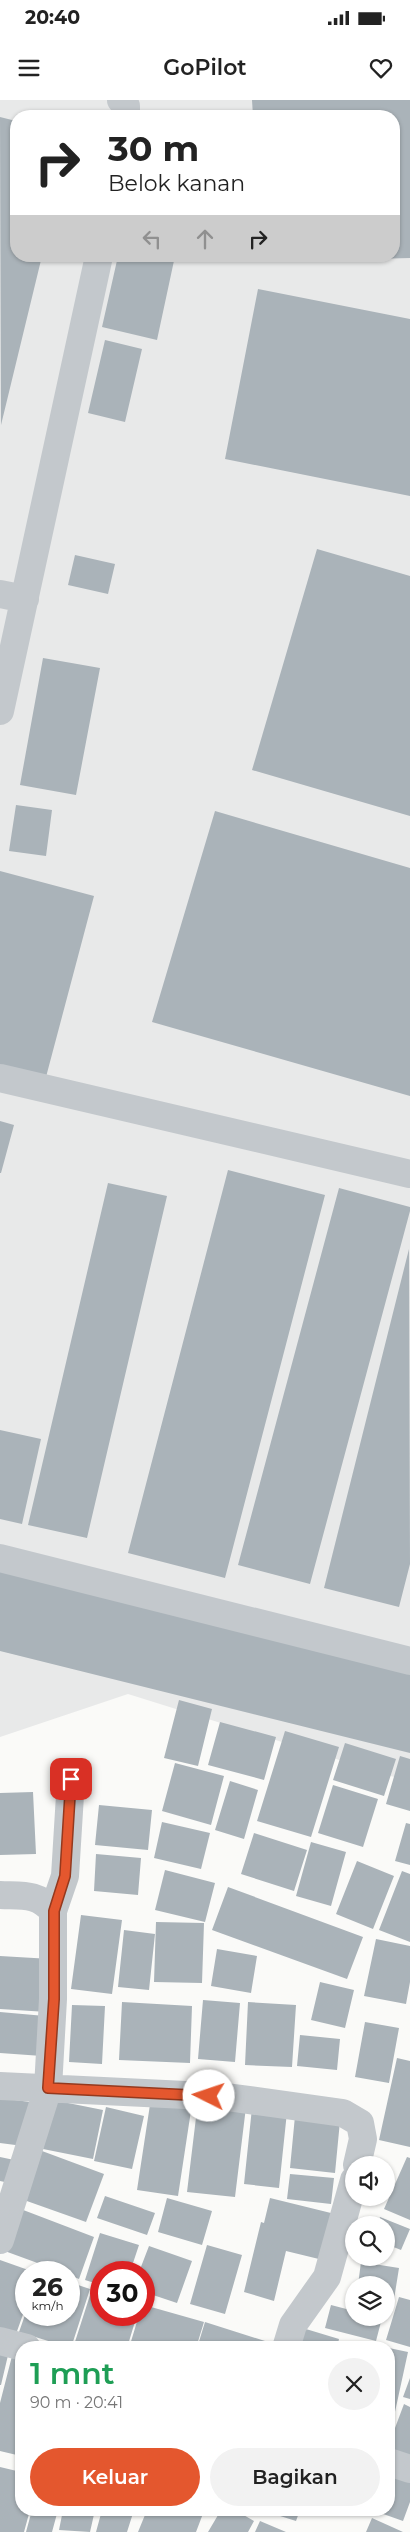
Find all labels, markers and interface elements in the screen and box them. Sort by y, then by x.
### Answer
text: 20:40 [25,6,80,29]
icon: menu [15,54,43,82]
text: GoPilot [163,54,247,81]
icon: heart [367,54,395,82]
text: 30 m [108,127,199,170]
icon: right [25,130,90,195]
text: Belok kanan [108,170,245,197]
icon: left [138,225,166,253]
icon: ahead [191,225,219,253]
icon: right [244,225,272,253]
pin [50,1758,92,1800]
icon: arrive [57,1765,85,1793]
position arrow [182,2069,234,2121]
map controls [345,2156,395,2326]
button: sound [345,2156,395,2206]
button: search [345,2216,395,2266]
speed limit sign: 30 [90,2261,155,2326]
text: 26 [32,2272,63,2302]
button: layers [345,2276,395,2326]
text: km/h [31,2298,64,2313]
text: 1 mnt [30,2355,115,2392]
button: close [328,2358,380,2410]
text: 90 m · 20:41 [30,2393,123,2412]
button: Keluar [30,2448,200,2506]
button: Bagikan [210,2448,380,2506]

